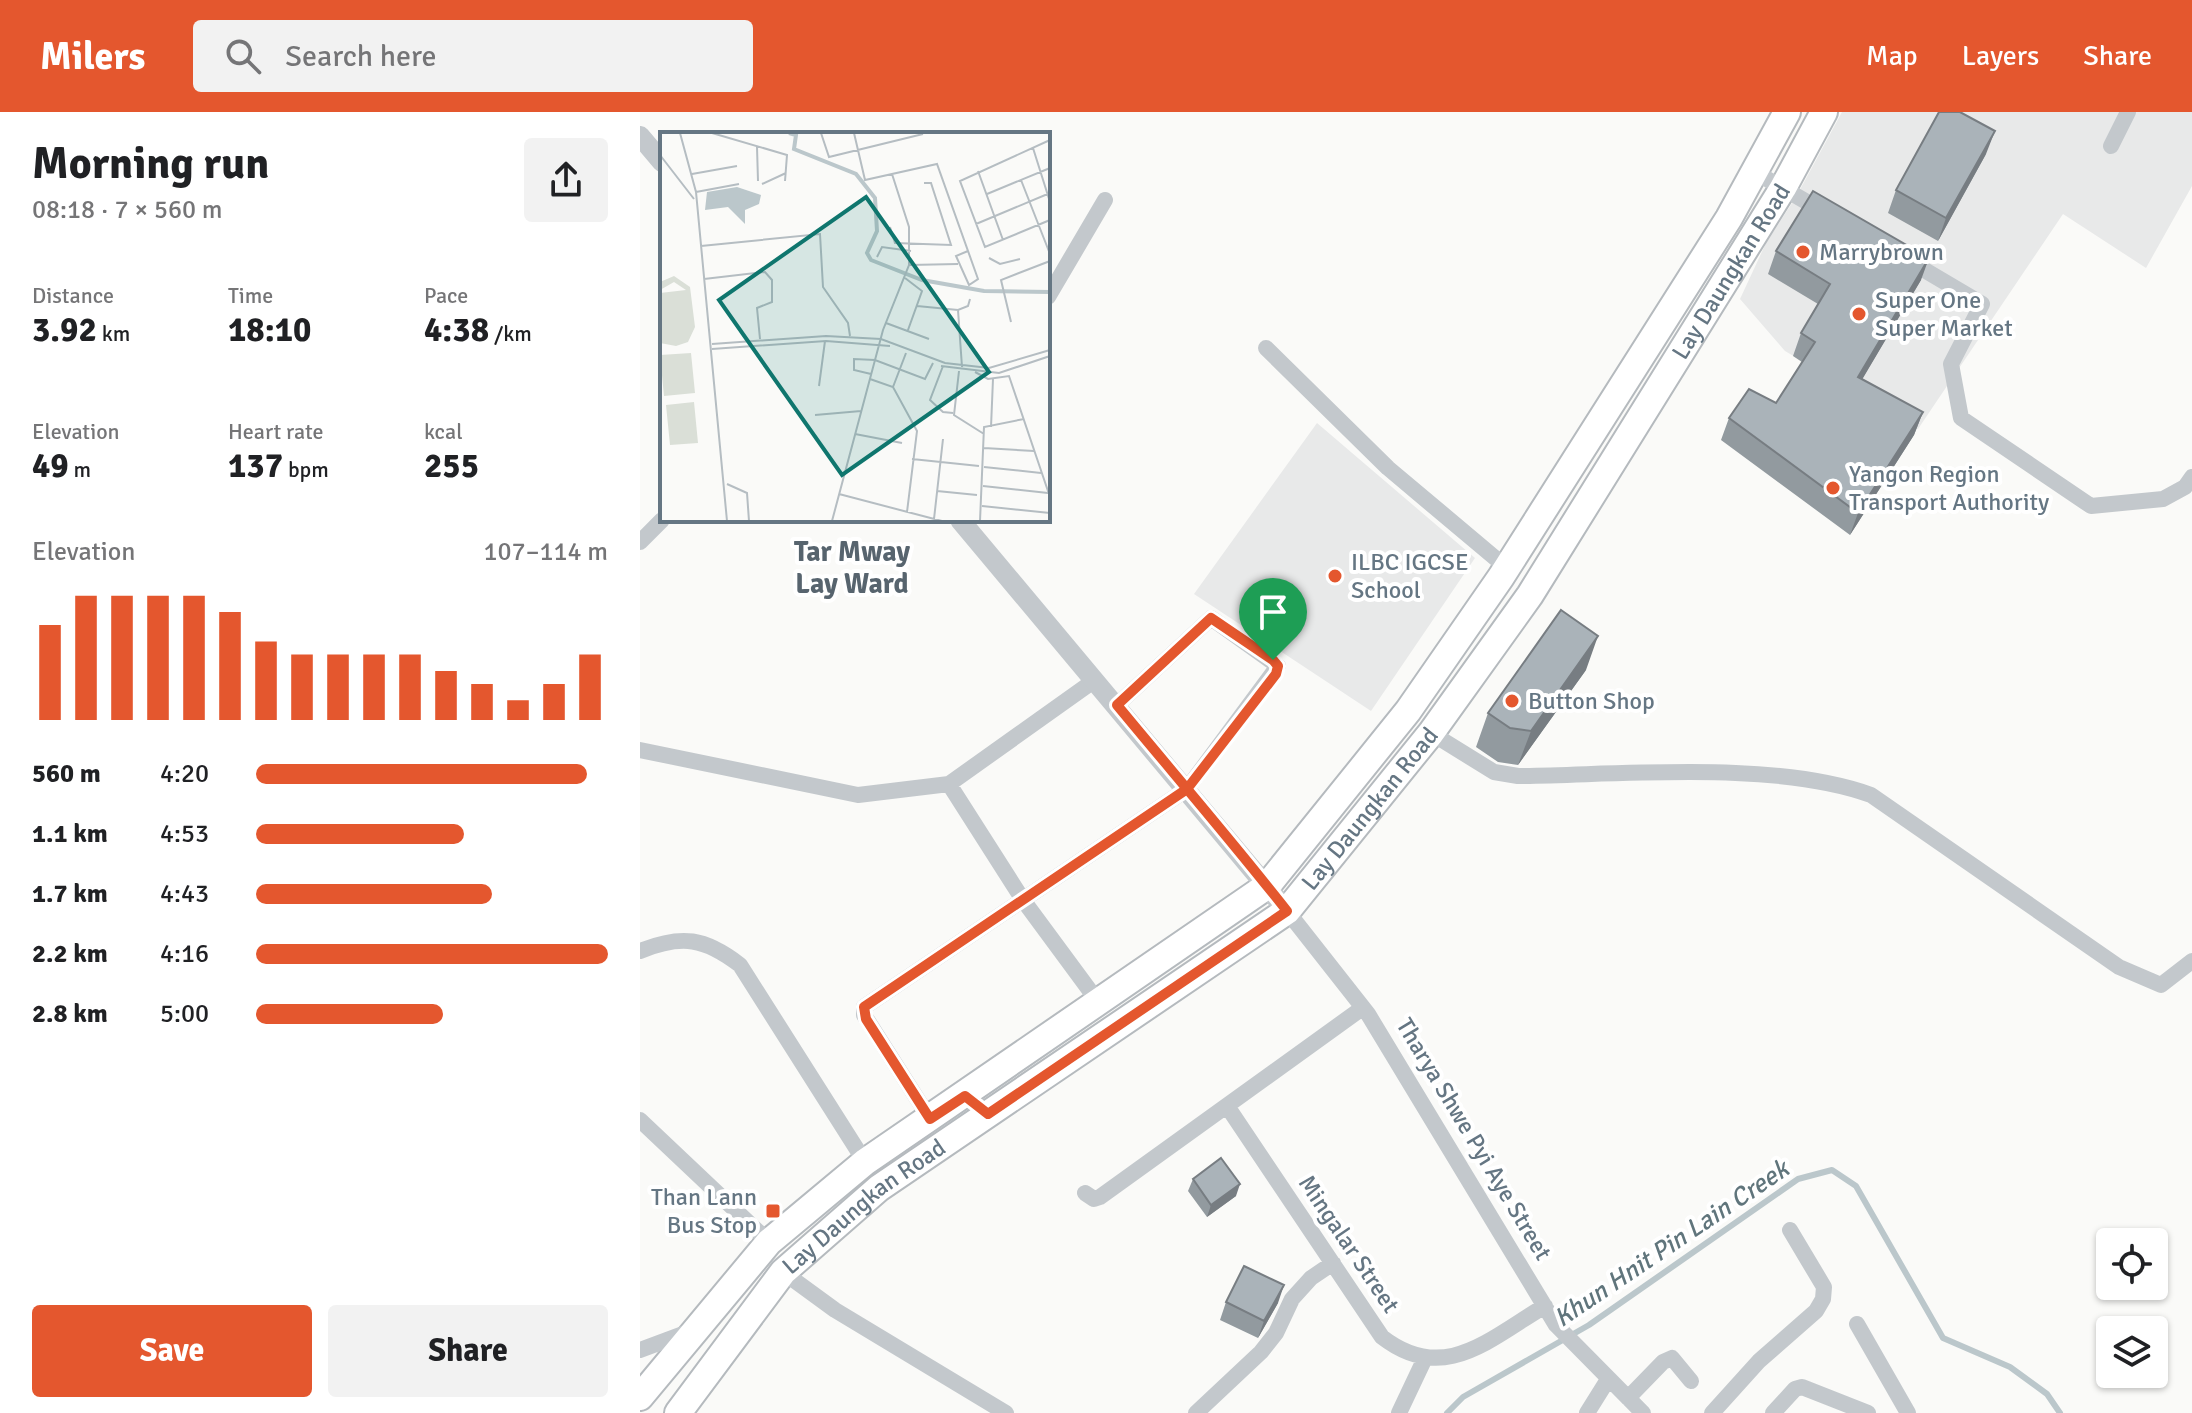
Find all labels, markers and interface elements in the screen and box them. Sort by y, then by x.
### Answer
search box [193,20,753,92]
text: Milers [40,33,145,80]
icon: search [221,34,265,78]
text: Search here [285,38,437,75]
text: Map [1866,39,1918,73]
text: Layers [1962,39,2039,73]
text: Share [2083,39,2152,73]
inset map [660,132,1050,522]
text: Morning run [32,137,269,191]
button: share [524,138,608,222]
street label: Lay Daungkan Road [1665,178,1797,365]
text: 08:18 · 7 × 560 m [32,194,223,226]
place label: Marrybrown [1819,237,1944,267]
marker: Marrybrown [1794,243,1812,261]
text: Distance [32,282,114,309]
text: Time [228,282,273,309]
text: Pace [424,282,468,309]
place label: Super One Super Market [1875,285,2013,343]
marker: Super One Super Market [1850,305,1868,323]
text: 3.92 [32,309,97,351]
text: 18:10 [228,309,311,351]
text: 4:38 [424,309,489,351]
text: km [97,320,130,347]
text: /km [489,320,532,347]
text: Elevation [32,418,120,445]
text: Heart rate [228,418,323,445]
text: kcal [424,418,463,445]
text: 49 [32,445,69,487]
text: 137 [228,445,283,487]
text: 255 [424,445,479,487]
text: m [69,456,91,483]
text: bpm [283,456,329,483]
place label: Yangon Region Transport Authority [1849,459,2049,517]
marker: Yangon Region Transport Authority [1824,479,1842,497]
district label: Tar Mway Lay Ward [794,535,910,601]
text: Elevation [32,536,136,568]
text: 107–114 m [484,536,608,568]
place label: ILBC IGCSE School [1351,547,1468,605]
marker: ILBC IGCSE School [1326,567,1344,585]
pin [1239,578,1307,660]
icon: arrive [1251,590,1295,634]
place label: Button Shop [1528,686,1655,716]
marker: Button Shop [1503,692,1521,710]
street label: Lay Daungkan Road [1295,721,1445,896]
text: 560 m [32,758,101,790]
text: 4:20 [160,758,209,790]
text: 1.1 km [32,818,108,850]
text: 4:53 [160,818,209,850]
text: 1.7 km [32,878,108,910]
text: 4:43 [160,878,209,910]
text: 2.2 km [32,938,108,970]
text: 4:16 [160,938,209,970]
text: 2.8 km [32,998,108,1030]
text: 5:00 [160,998,209,1030]
street label: Tharya Shwe Pyi Aye Street [1390,1012,1558,1266]
street label: Lay Daungkan Road [776,1132,951,1281]
water label: Khun Hnit Pin Lain Creek [1548,1152,1797,1334]
street label: Mingalar Street [1292,1169,1406,1319]
place label: Than Lann Bus Stop [651,1182,757,1240]
marker: Than Lann Bus Stop [764,1202,782,1220]
map controls [2096,1228,2168,1388]
button: locate [2096,1228,2168,1300]
button: Save [32,1305,312,1397]
button: Share [328,1305,608,1397]
button: layers [2096,1316,2168,1388]

